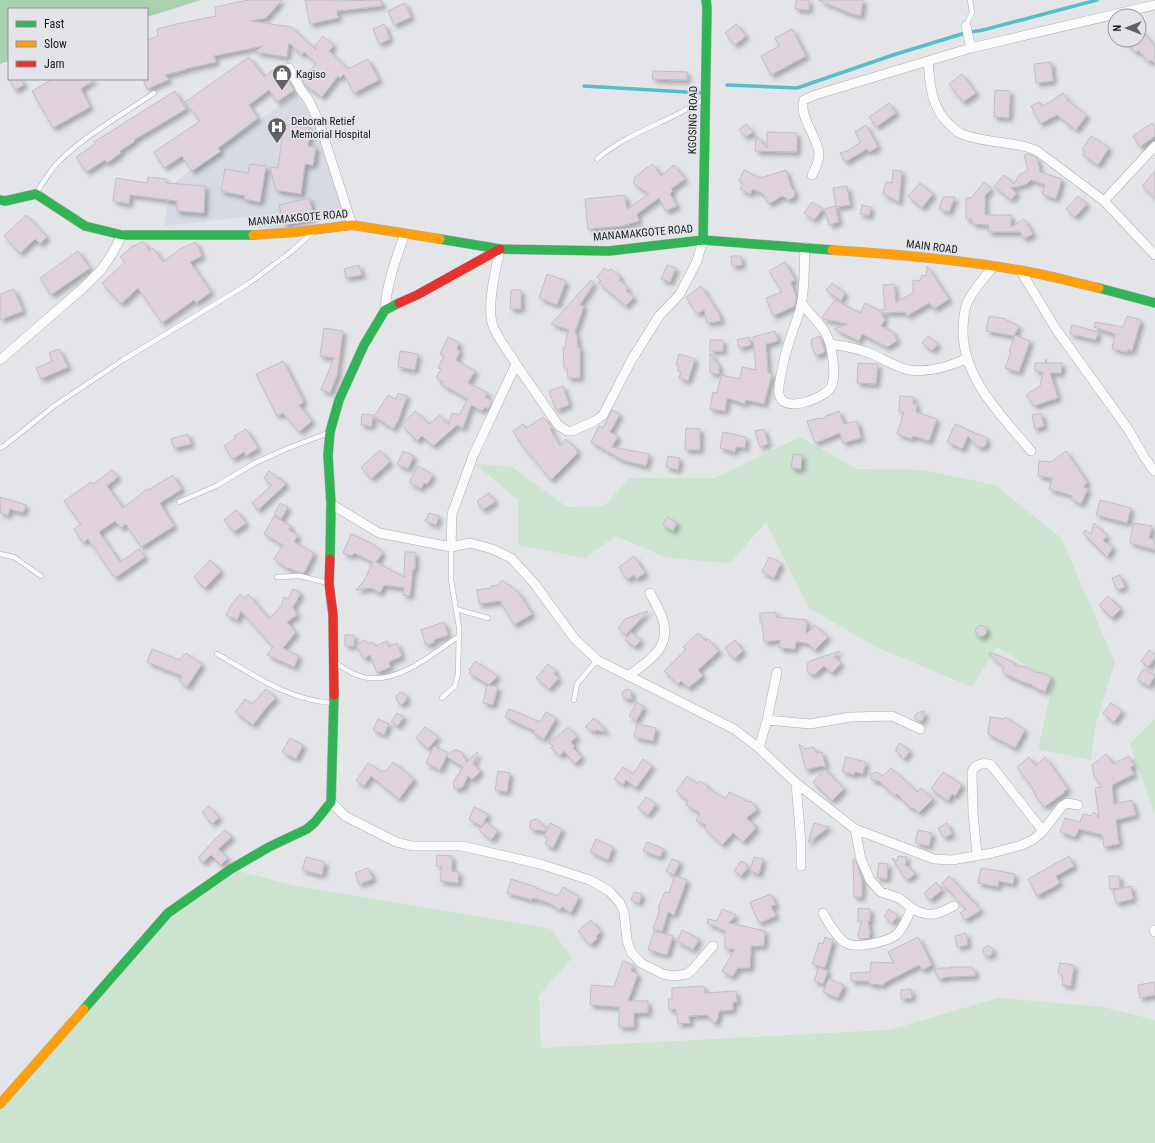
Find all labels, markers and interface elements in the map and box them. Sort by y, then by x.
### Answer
legend [8,8,148,80]
north arrow [1107,8,1147,48]
text: Fast [44,17,65,31]
text: N [1111,24,1124,31]
text: Slow [44,37,67,51]
text: Jam [44,57,65,71]
shop icon: Kagiso [271,63,293,91]
place label: Kagiso [296,68,326,81]
street label: KGOSING ROAD [686,86,700,154]
place label: Deborah Retief Memorial Hospital [291,115,371,141]
hospital icon: Deborah Retief Memorial Hospital [266,116,288,144]
street label: MANAMAKGOTE ROAD [248,207,348,229]
street label: MANAMAKGOTE ROAD [593,222,693,244]
street label: MAIN ROAD [905,237,959,257]

